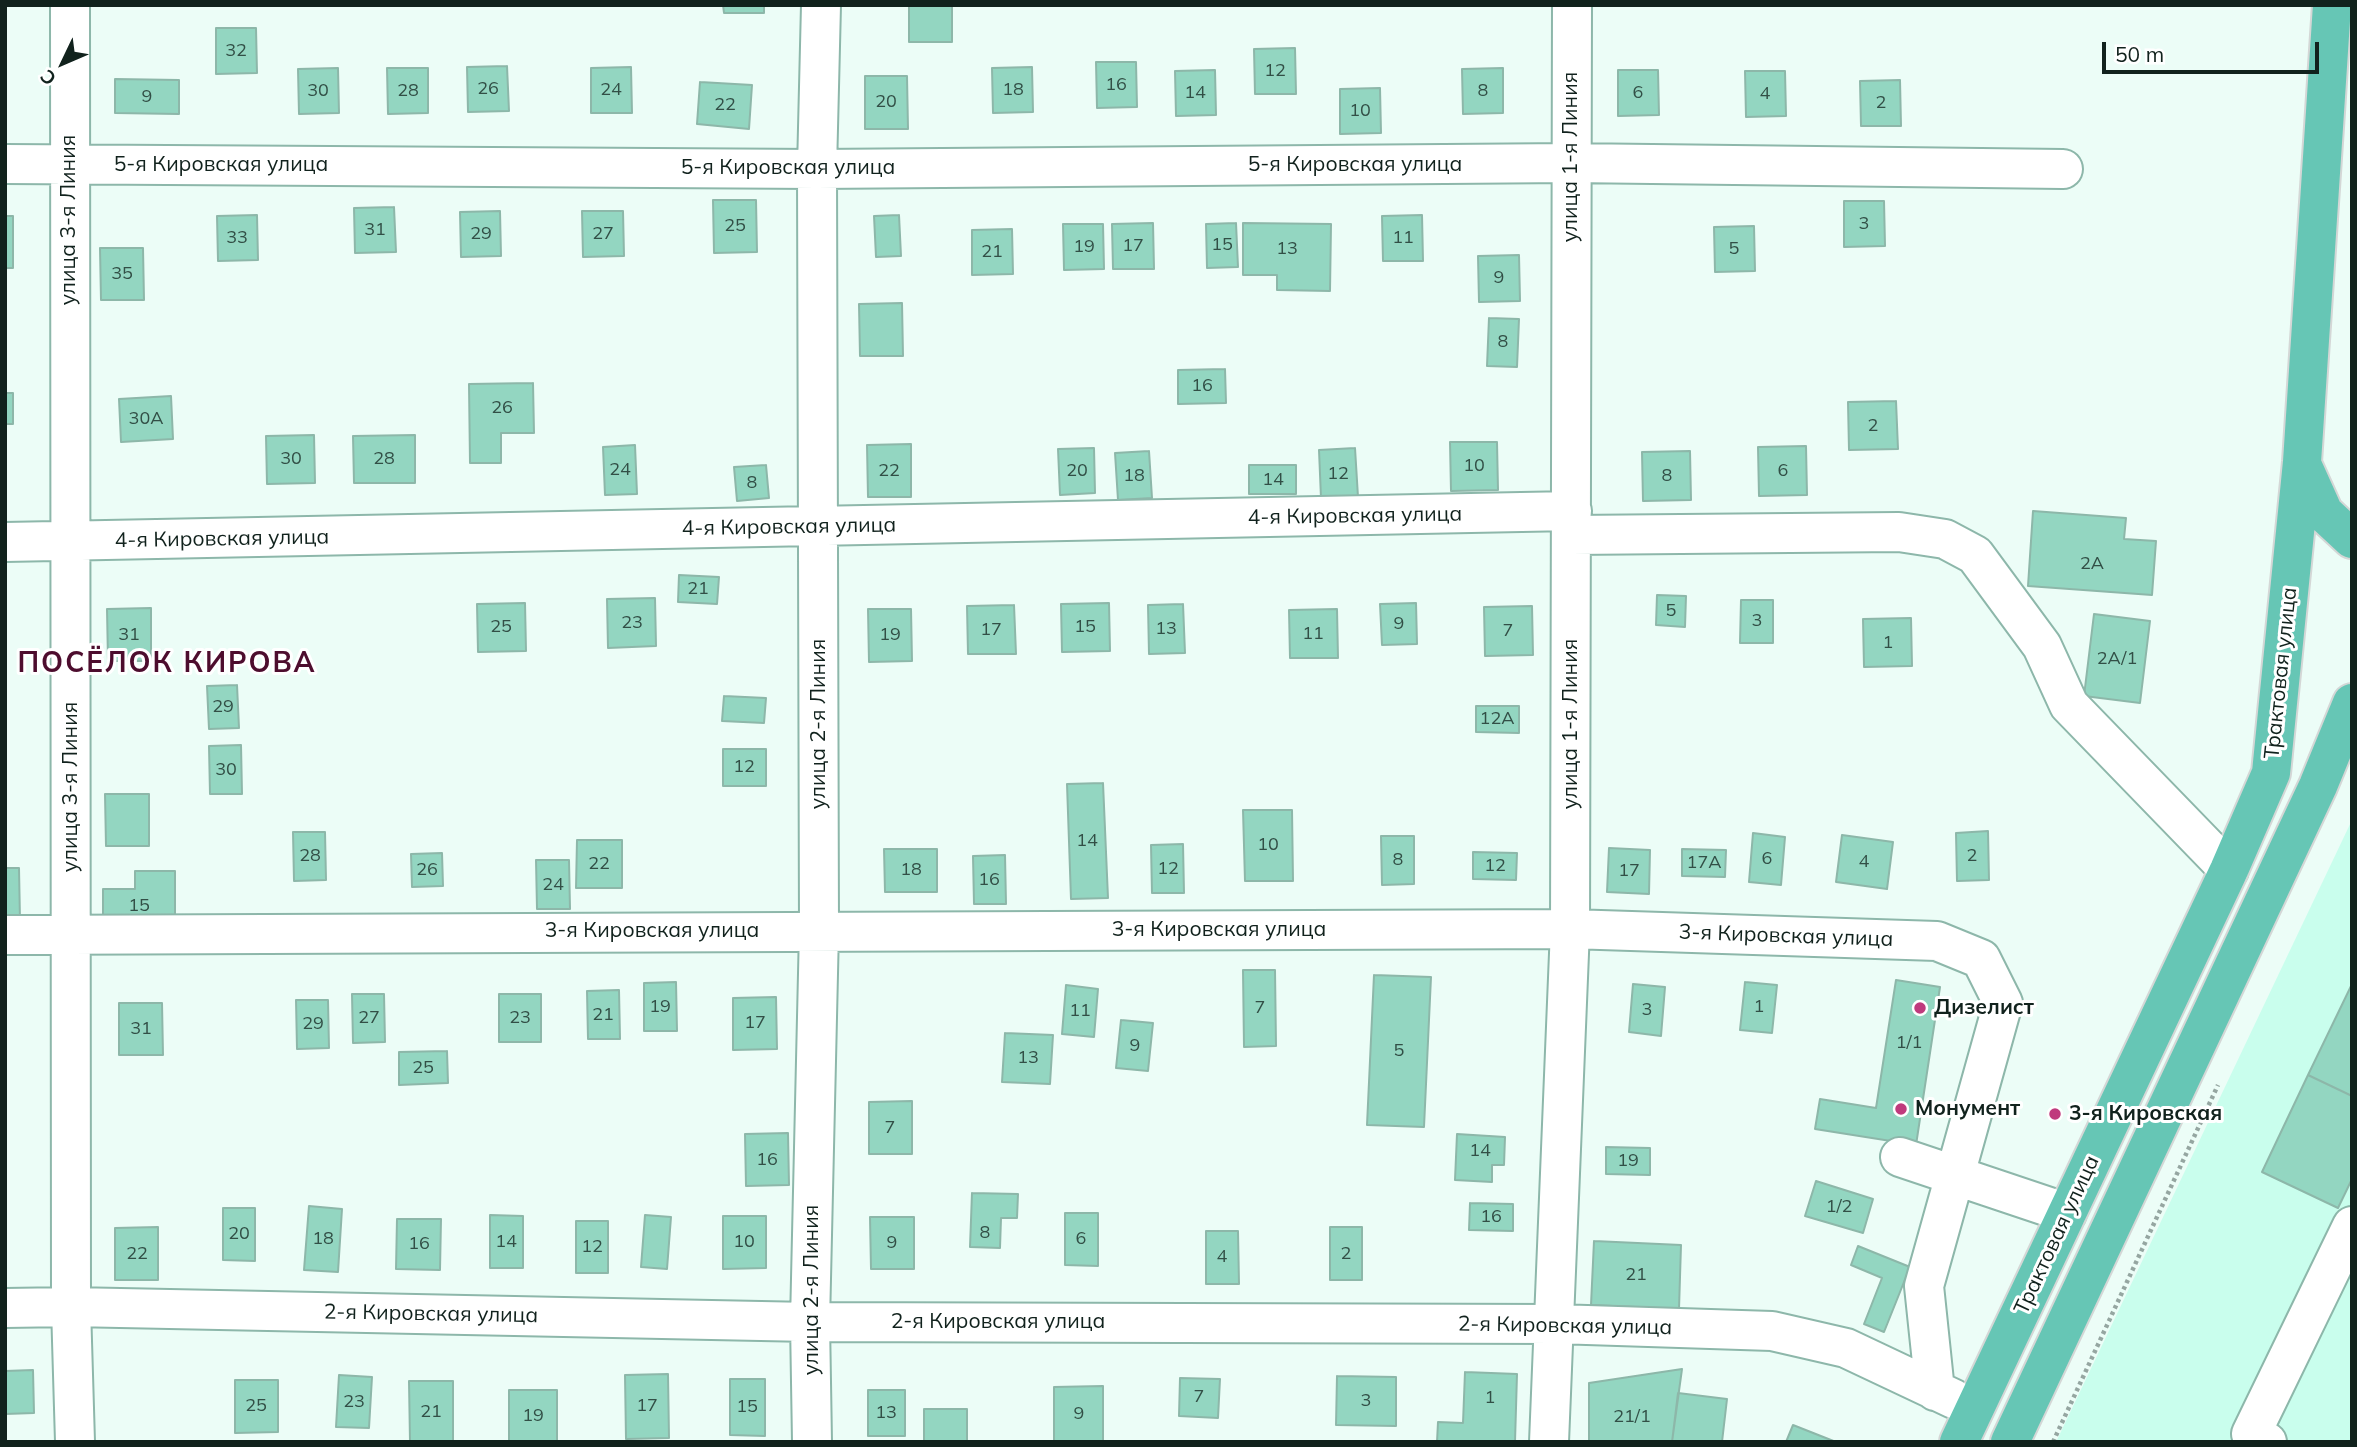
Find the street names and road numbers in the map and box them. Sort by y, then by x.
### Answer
street label: улица 1-я Линия [1558,72,1584,242]
street label: улица 3-я Линия [56,135,82,305]
street label: 5-я Кировская улица [114,152,328,178]
street label: 5-я Кировская улица [1248,152,1462,178]
street label: 5-я Кировская улица [681,155,895,181]
street label: 4-я Кировская улица [1248,502,1462,530]
street label: 4-я Кировская улица [682,513,896,541]
street label: 4-я Кировская улица [115,525,329,553]
street label: Трактовая улица [2259,586,2303,760]
street label: улица 2-я Линия [806,639,832,809]
street label: улица 1-я Линия [1558,639,1584,809]
street label: улица 3-я Линия [58,702,84,872]
street label: 3-я Кировская улица [1112,917,1326,943]
street label: 3-я Кировская улица [545,918,759,944]
street label: 3-я Кировская улица [1678,920,1894,952]
street label: Трактовая улица [2009,1152,2105,1318]
street label: улица 2-я Линия [799,1205,825,1375]
street label: 2-я Кировская улица [324,1300,538,1328]
street label: 2-я Кировская улица [891,1309,1105,1335]
street label: 2-я Кировская улица [1458,1312,1672,1340]

